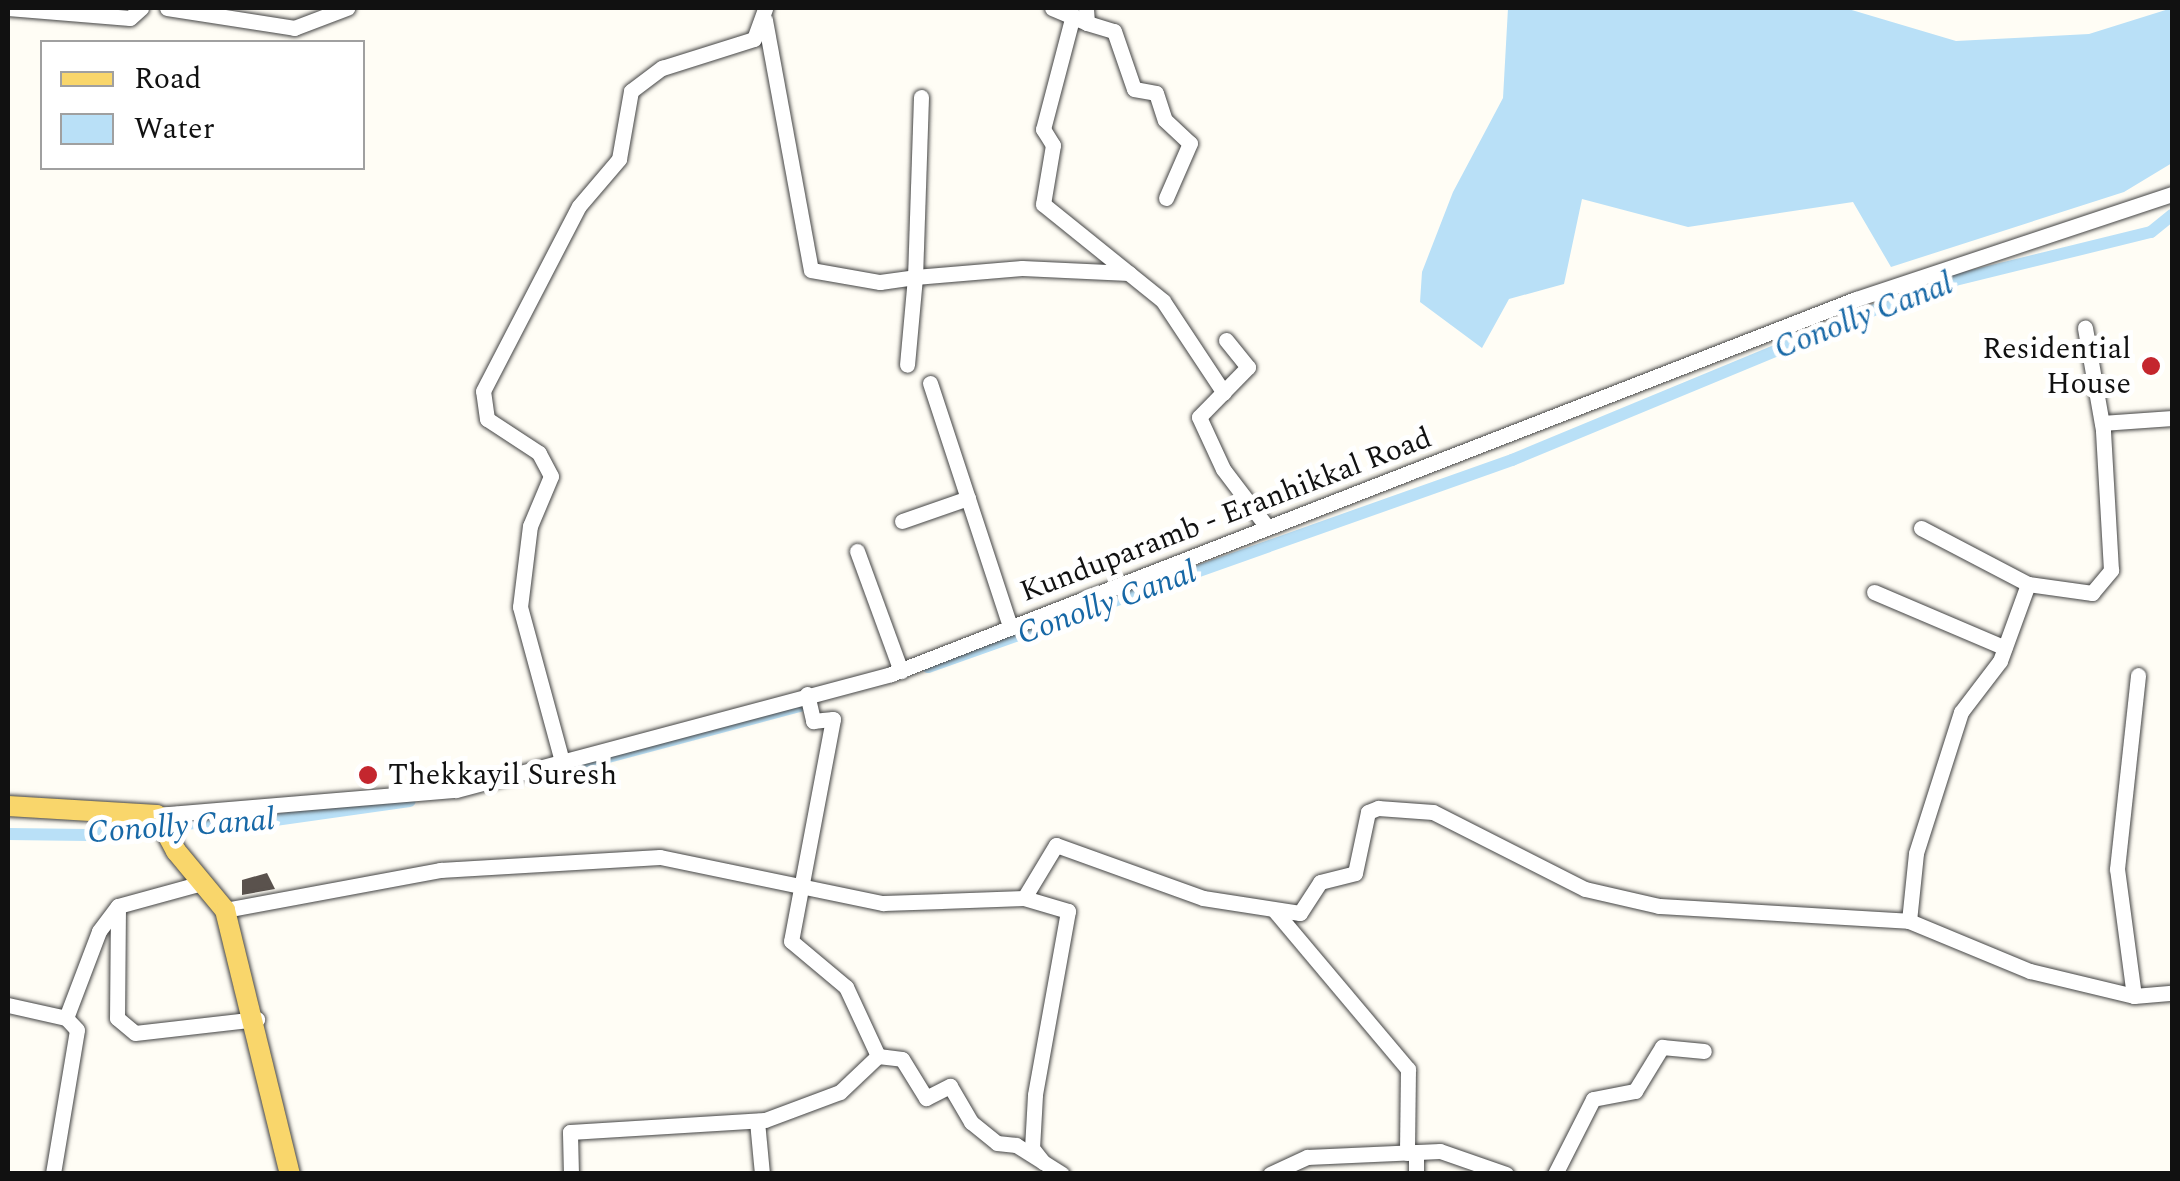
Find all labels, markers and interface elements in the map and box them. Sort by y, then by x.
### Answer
legend [40,40,365,170]
text: Road [134,56,202,102]
text: Water [134,106,215,152]
water label: Conolly Canal [1769,265,1959,369]
place label: Residential House [1982,331,2131,402]
marker: Residential House [2140,355,2162,377]
street label: Kunduparamb - Eranhikkal Road [1015,420,1437,610]
water label: Conolly Canal [1012,554,1202,654]
place label: Thekkayil Suresh [388,757,617,793]
marker: Thekkayil Suresh [357,764,379,786]
water label: Conolly Canal [86,801,276,853]

